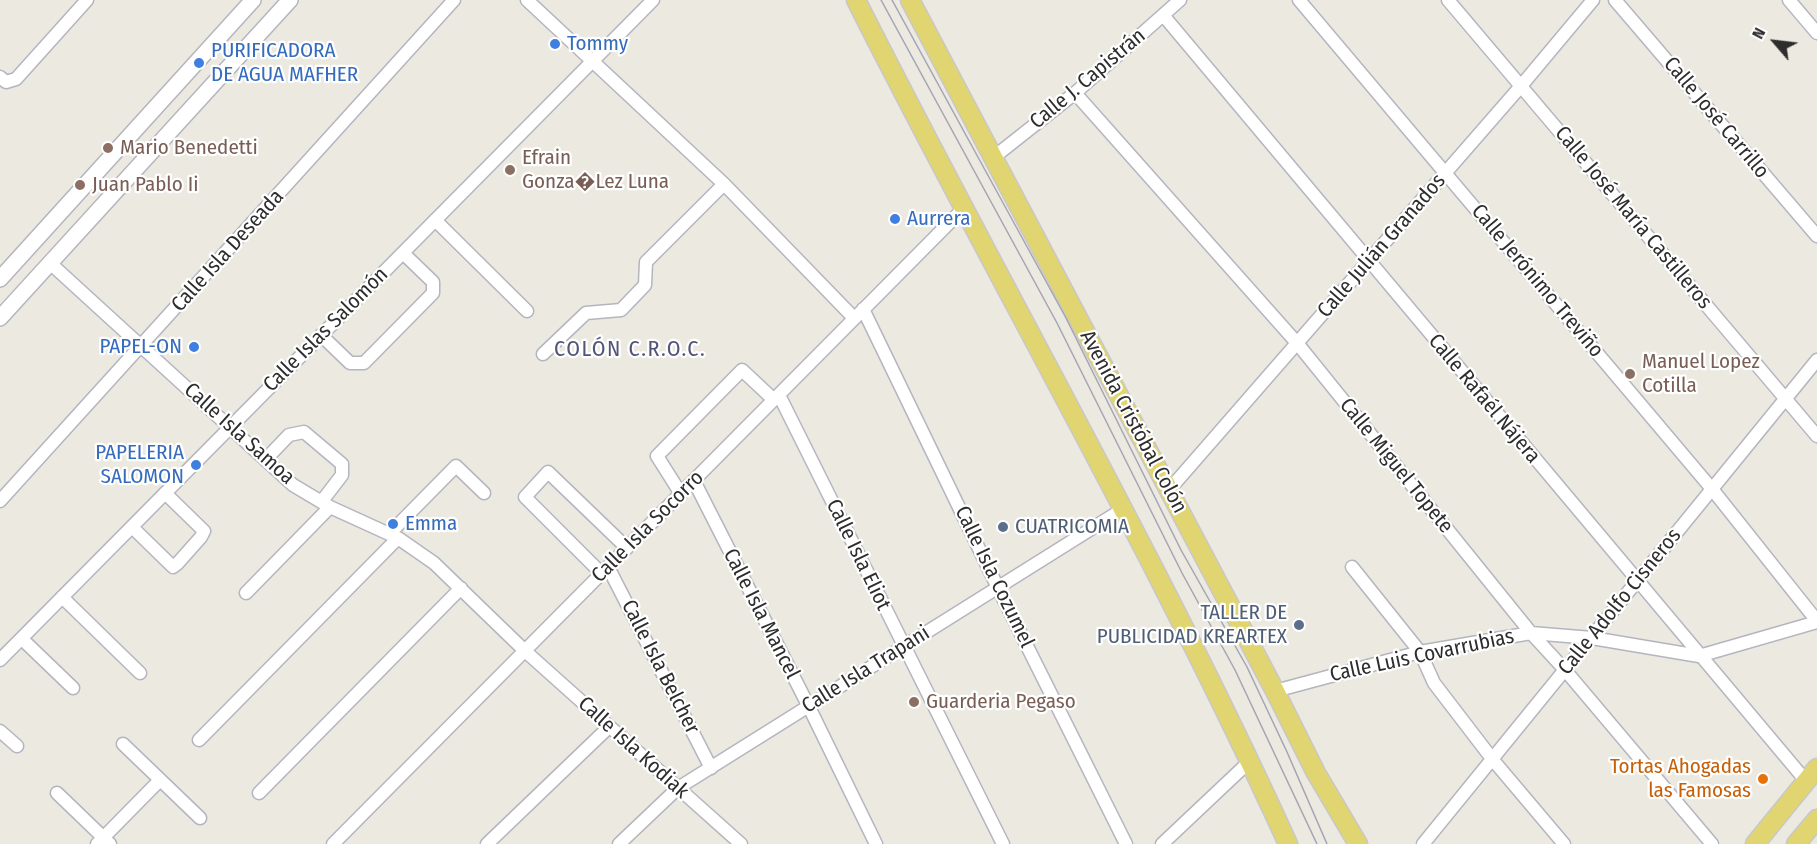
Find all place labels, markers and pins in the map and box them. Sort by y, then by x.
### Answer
place label: Tommy [567,31,628,57]
marker: Tommy [548,37,562,51]
place label: PURIFICADORA DE AGUA MAFHER [211,38,358,88]
marker: PURIFICADORA DE AGUA MAFHER [192,56,206,70]
place label: Mario Benedetti [120,135,258,161]
marker: Mario Benedetti [101,141,115,155]
place label: Efrain Gonza�Lez Luna [522,145,669,195]
marker: Efrain Gonza�Lez Luna [503,163,517,177]
place label: Juan Pablo Ii [92,172,199,198]
marker: Juan Pablo Ii [73,178,87,192]
place label: Aurrera [907,206,970,232]
marker: Aurrera [888,212,902,226]
place label: PAPEL-ON [100,334,182,360]
marker: PAPEL-ON [187,340,201,354]
place label: Manuel Lopez Cotilla [1642,349,1760,399]
marker: Manuel Lopez Cotilla [1623,367,1637,381]
place label: PAPELERIA SALOMON [95,440,184,490]
marker: PAPELERIA SALOMON [189,458,203,472]
place label: Emma [405,511,457,537]
place label: CUATRICOMIA [1015,514,1129,540]
marker: Emma [386,517,400,531]
marker: CUATRICOMIA [996,520,1010,534]
place label: TALLER DE PUBLICIDAD KREARTEX [1097,600,1287,650]
marker: TALLER DE PUBLICIDAD KREARTEX [1292,618,1306,632]
place label: Guarderia Pegaso [926,689,1076,715]
marker: Guarderia Pegaso [907,695,921,709]
place label: Tortas Ahogadas las Famosas [1610,754,1751,804]
marker: Tortas Ahogadas las Famosas [1756,772,1770,786]

